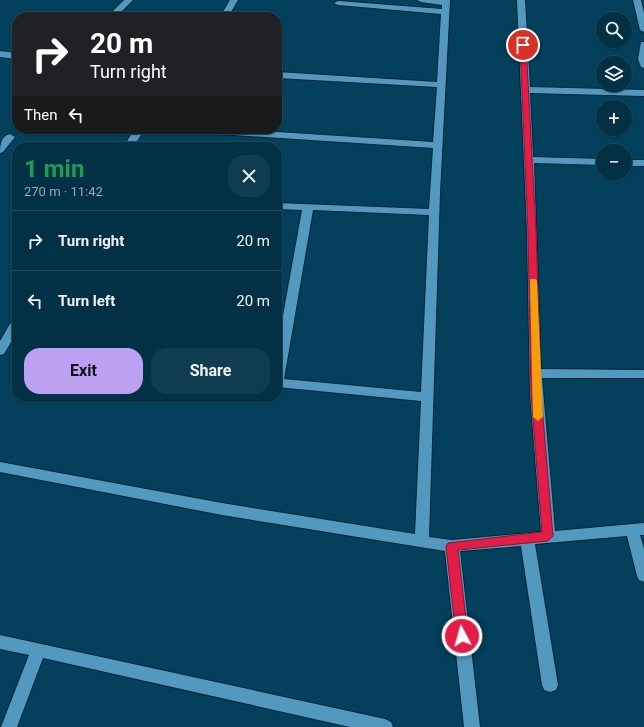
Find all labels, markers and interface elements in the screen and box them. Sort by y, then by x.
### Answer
map controls [596,12,632,180]
button: search [596,12,632,48]
text: 20 m [90,27,153,60]
icon: right [24,28,76,80]
pin [506,28,540,62]
icon: arrive [512,34,534,56]
button: layers [596,56,632,92]
text: Turn right [90,61,167,82]
button: + [596,100,632,136]
icon: left [65,104,87,126]
text: Then [24,106,57,124]
button: − [596,144,632,180]
text: 1 min [24,155,84,183]
button: close [228,155,270,197]
text: 270 m · 11:42 [24,184,103,199]
icon: right [24,230,46,252]
text: Turn right [58,232,124,250]
text: 20 m [236,232,270,250]
icon: left [24,290,46,312]
text: Turn left [58,292,115,310]
text: 20 m [236,292,270,310]
button: Exit [24,348,143,394]
button: Share [151,348,270,394]
position arrow [441,615,483,657]

